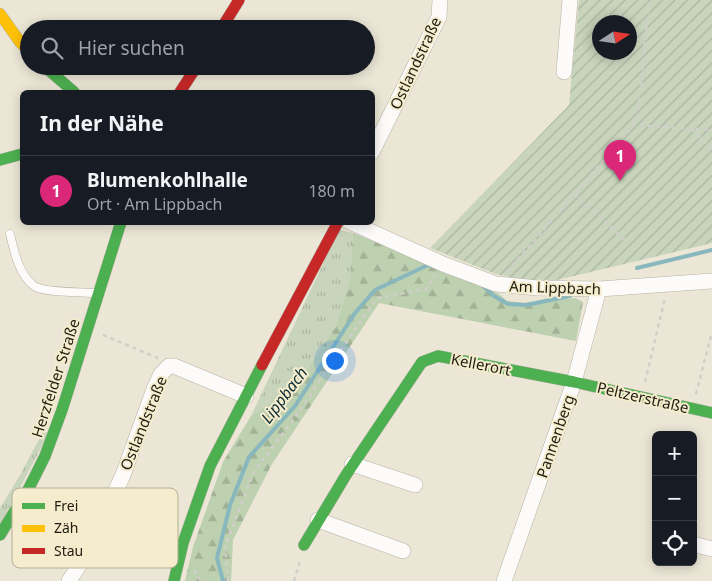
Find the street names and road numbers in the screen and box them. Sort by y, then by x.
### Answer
street label: Ostlandstraße [385,13,445,113]
street label: Am Lippbach [509,275,601,299]
street label: Herzfelder Straße [26,316,84,440]
street label: Kellerort [449,348,513,380]
street label: Ostlandstraße [115,373,171,473]
street label: Peltzerstraße [595,377,691,417]
street label: Pannenberg [531,392,579,480]

